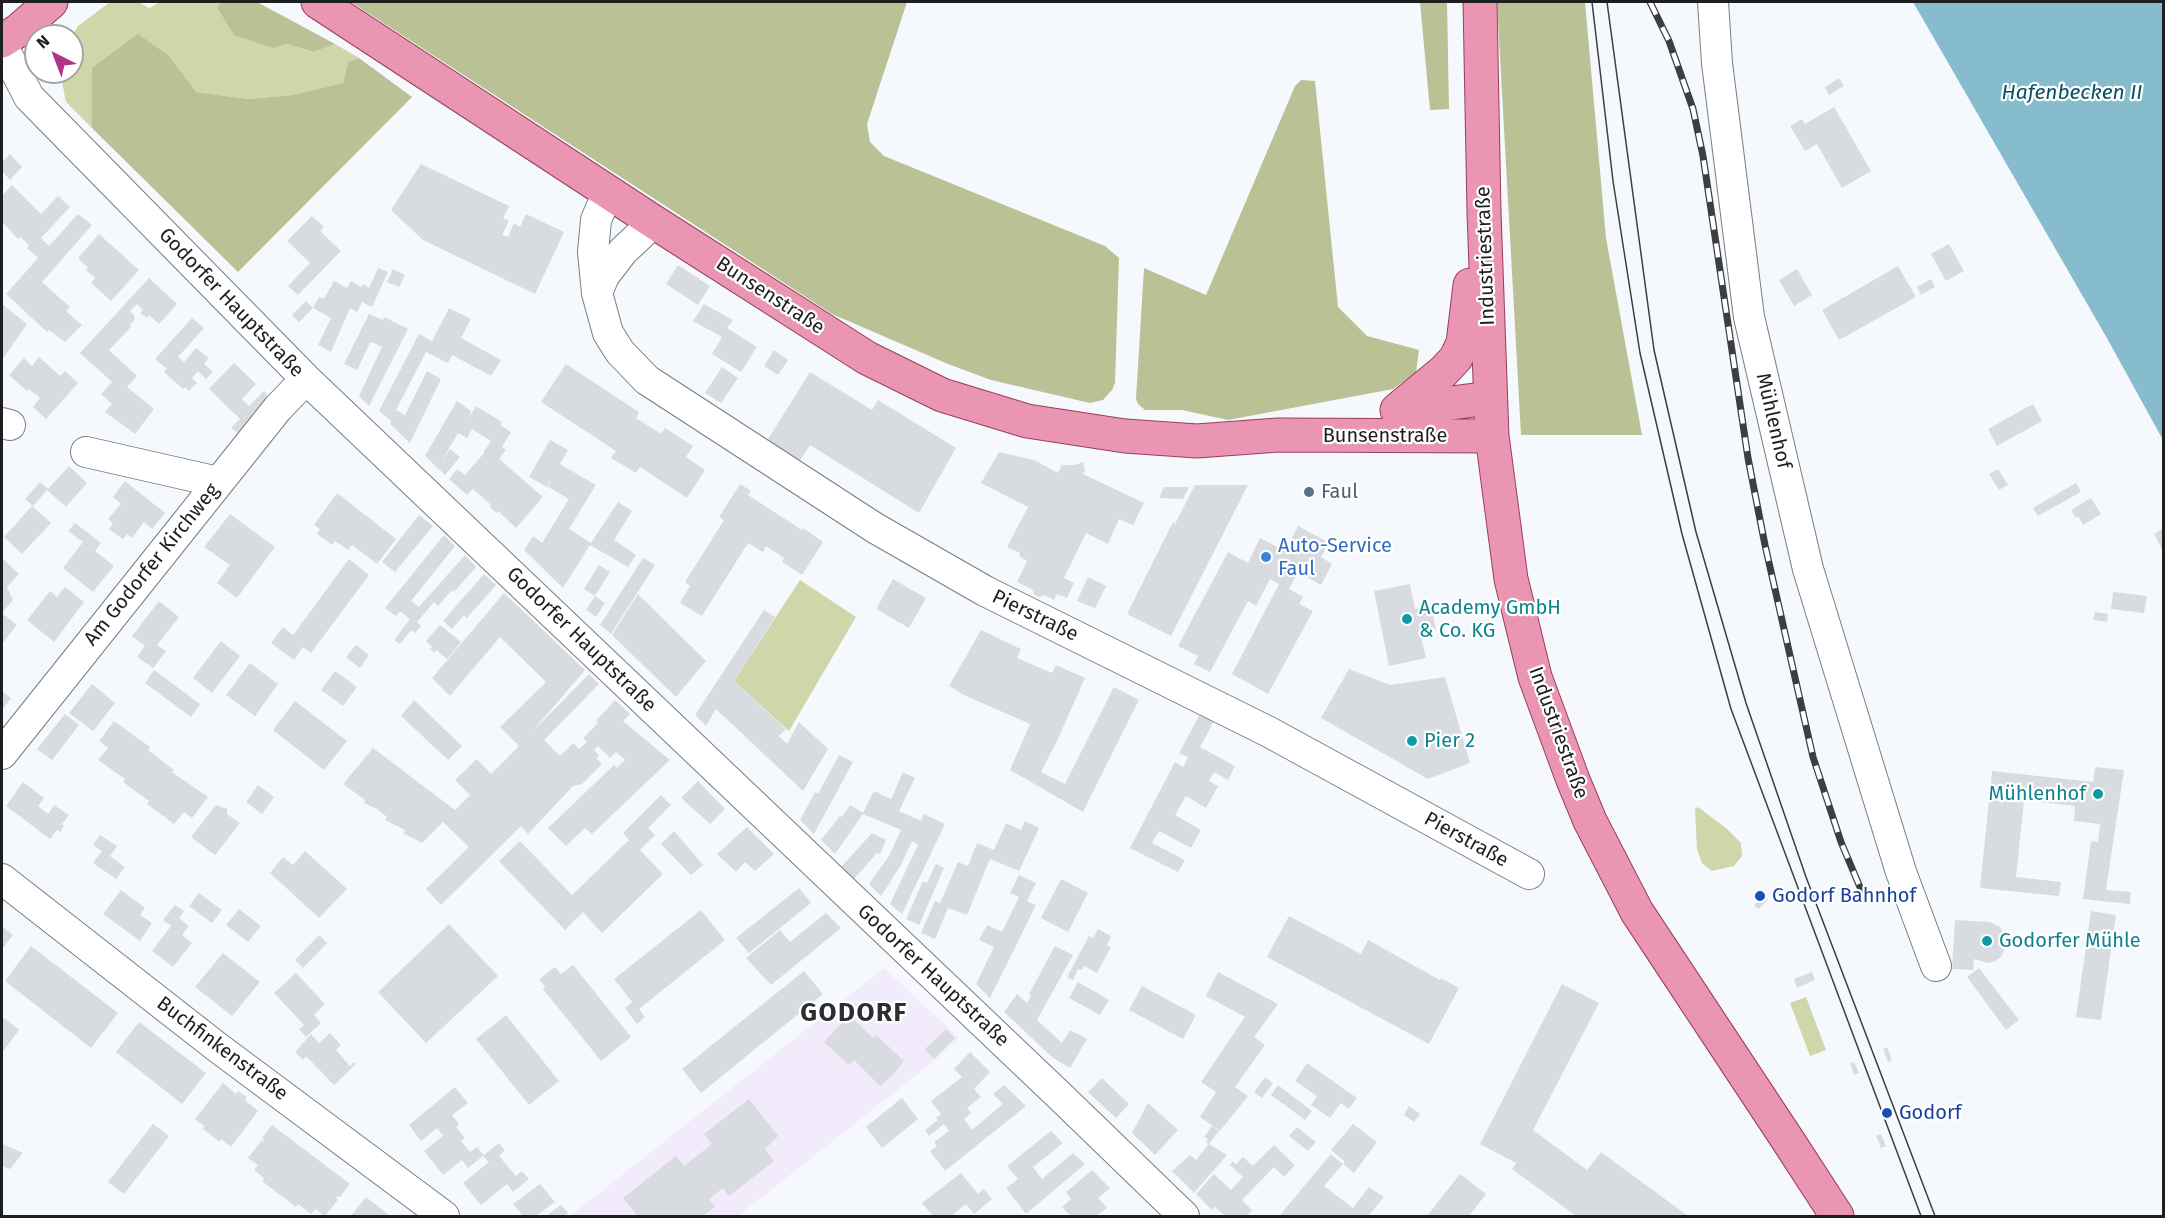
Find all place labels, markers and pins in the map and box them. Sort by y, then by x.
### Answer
place label: Faul [1321,480,1358,504]
marker: Faul [1302,485,1316,499]
place label: Auto-Service Faul [1278,534,1392,581]
marker: Auto-Service Faul [1259,550,1273,564]
place label: Academy GmbH & Co. KG [1419,596,1561,643]
marker: Academy GmbH & Co. KG [1400,612,1414,626]
place label: Pier 2 [1424,729,1475,753]
marker: Pier 2 [1405,734,1419,748]
place label: Mühlenhof [1989,782,2086,806]
marker: Mühlenhof [2091,787,2105,801]
place label: Godorf Bahnhof [1772,884,1916,908]
marker: Godorf Bahnhof [1753,889,1767,903]
place label: Godorfer Mühle [1999,929,2141,953]
marker: Godorfer Mühle [1980,934,1994,948]
place label: Godorf [1899,1101,1961,1125]
marker: Godorf [1880,1106,1894,1120]

